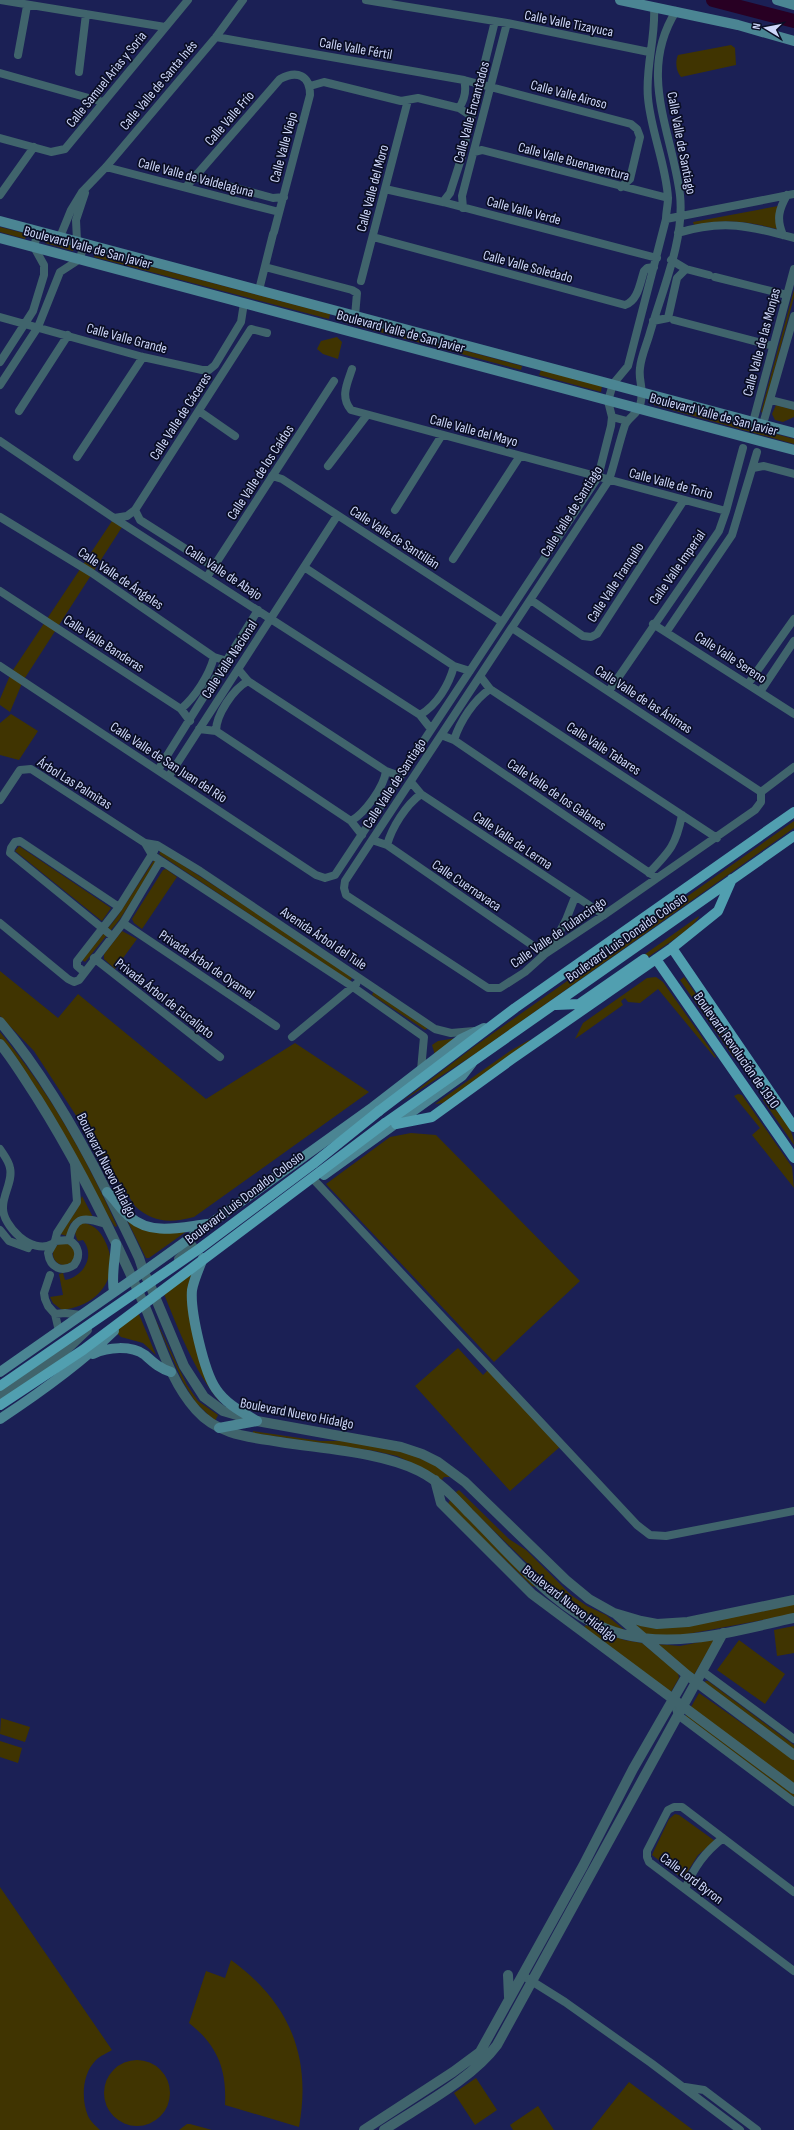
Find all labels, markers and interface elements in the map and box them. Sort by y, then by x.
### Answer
street label: Calle Valle Tizayuca [523,7,615,40]
north arrow [746,8,786,48]
text: N [750,22,764,30]
street label: Calle Samuel Arias y Soria [62,28,150,131]
street label: Calle Valle Fértil [318,34,394,63]
street label: Calle Valle de Santa Inés [116,37,201,134]
street label: Calle Valle Encantados [450,60,493,165]
street label: Calle Valle Airoso [529,76,609,113]
street label: Calle Valle Frío [201,87,258,149]
street label: Calle Valle de Santiago [663,90,700,196]
street label: Calle Valle Viejo [266,110,301,184]
street label: Calle Valle Buenaventura [516,138,631,185]
street label: Calle Valle del Moro [353,143,392,233]
street label: Calle Valle de Valdelaguna [136,154,256,201]
street label: Calle Valle Verde [485,192,563,229]
street label: Boulevard Valle de San Javier [22,222,154,273]
street label: Calle Valle Soledado [481,246,575,287]
street label: Calle Valle de las Monjas [739,286,784,398]
street label: Boulevard Valle de San Javier [335,306,467,357]
street label: Calle Valle Grande [85,320,169,357]
street label: Calle Valle de Cáceres [146,369,215,463]
street label: Boulevard Valle de San Javier [648,389,780,440]
street label: Calle Valle del Mayo [428,411,520,450]
street label: Calle Valle de los Caídos [223,422,297,523]
street label: Calle Valle de Santiago [537,462,606,560]
street label: Calle Valle de Torio [627,464,715,503]
street label: Calle Valle de Santillán [347,502,443,573]
street label: Calle Valle Imperial [645,527,709,608]
street label: Calle Valle Tranquilo [583,539,648,625]
street label: Calle Valle de Abajo [182,541,266,604]
street label: Calle Valle de Ángeles [75,543,167,613]
street label: Calle Valle Banderas [60,611,147,676]
street label: Calle Valle Nacional [198,617,261,702]
street label: Calle Valle Sereno [692,628,770,687]
street label: Calle Valle de las Ánimas [592,662,696,737]
street label: Calle Valle de San Juan del Río [107,718,231,807]
street label: Calle Valle Tabares [563,718,644,779]
street label: Calle Valle de Santiago [359,735,430,832]
street label: Árbol Las Palmitas [34,753,115,813]
street label: Calle Valle de los Galanes [504,755,609,834]
street label: Calle Valle de Lerma [470,808,556,873]
street label: Calle Cuernavaca [429,856,505,915]
street label: Boulevard Luis Donaldo Colosio [562,889,690,986]
street label: Calle Valle de Tulancingo [507,893,610,972]
street label: Avenida Árbol del Tule [276,903,370,974]
street label: Privada Árbol de Oyamel [156,926,258,1003]
street label: Privada Árbol de Eucalipto [112,955,218,1042]
street label: Boulevard Revolución de 1910 [690,989,783,1112]
street label: Boulevard Nuevo Hidalgo [73,1110,140,1221]
street label: Boulevard Luis Donaldo Colosio [182,1147,307,1248]
street label: Boulevard Nuevo Hidalgo [239,1394,355,1433]
street label: Boulevard Nuevo Hidalgo [519,1561,620,1646]
street label: Calle Lord Byron [657,1849,727,1908]

